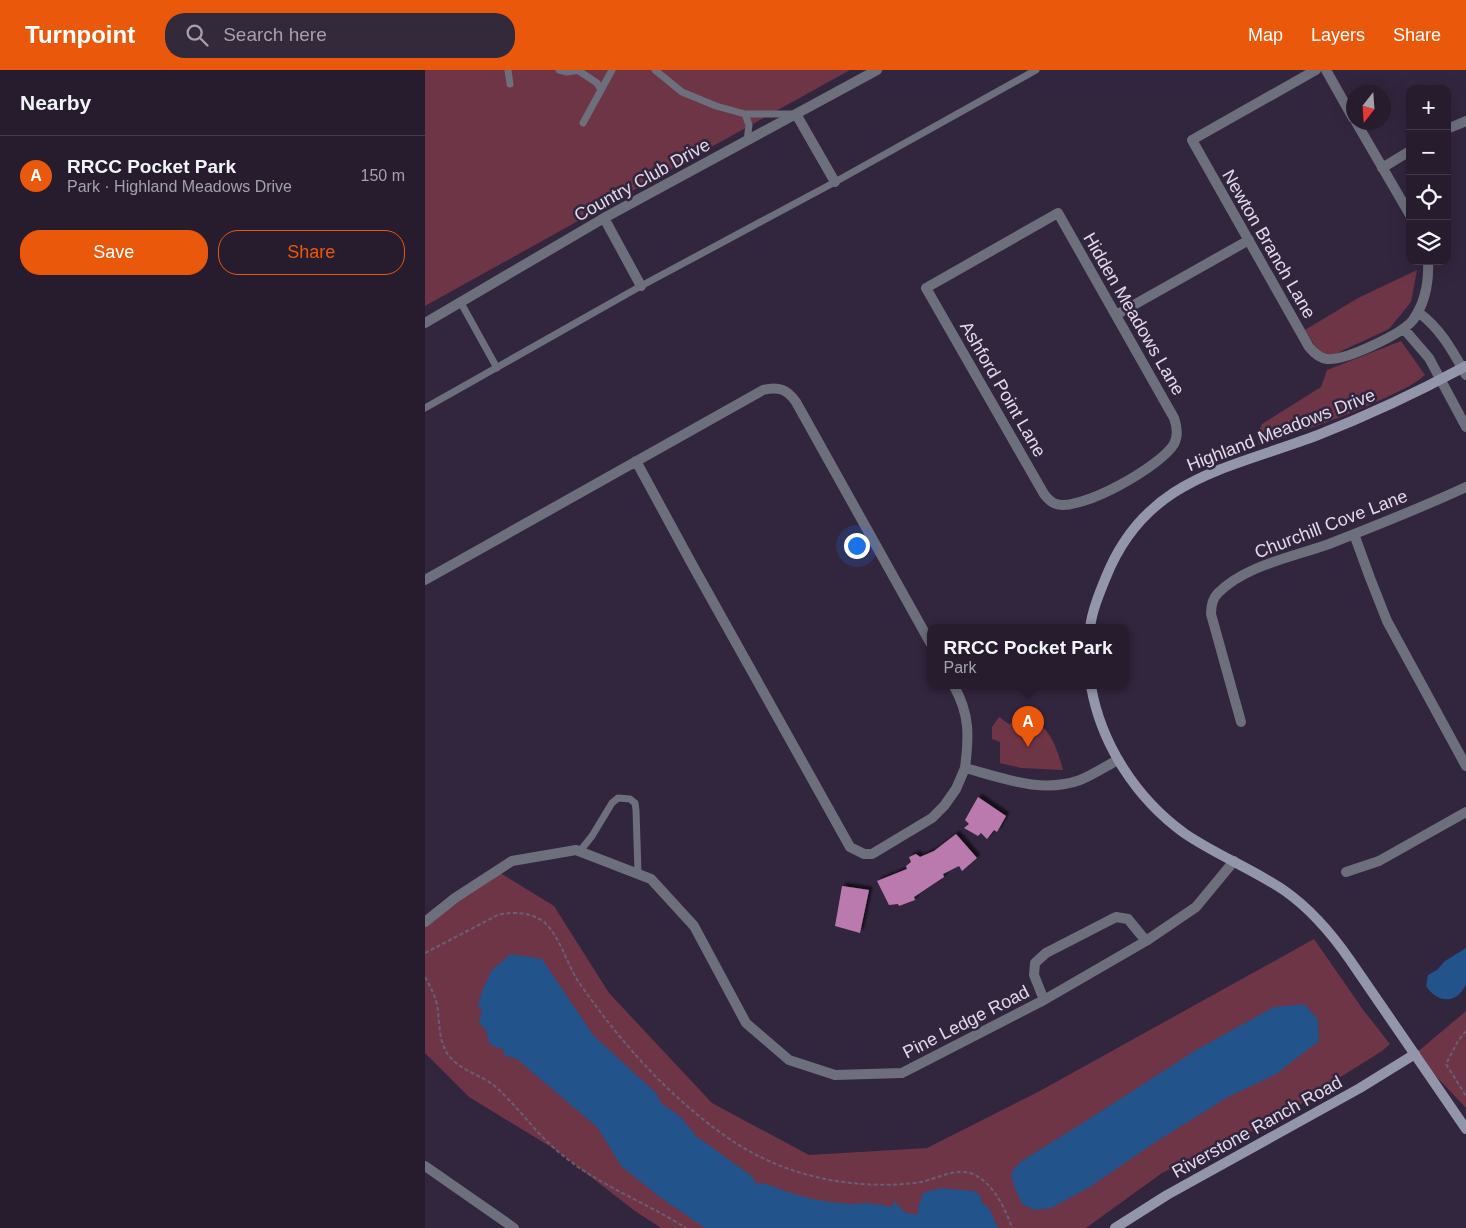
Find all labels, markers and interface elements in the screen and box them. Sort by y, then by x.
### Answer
search box [165,13,515,58]
text: Turnpoint [25,21,135,48]
icon: search [183,21,211,49]
text: Search here [223,24,327,45]
text: Map [1248,25,1283,45]
text: Layers [1311,25,1365,45]
text: Share [1393,25,1441,45]
north arrow [1346,85,1391,130]
map controls [1406,85,1451,265]
button: + [1406,85,1451,130]
text: Nearby [20,91,91,114]
button: − [1406,130,1451,175]
street label: Country Club Drive [571,134,713,226]
text: RRCC Pocket Park [67,156,236,177]
street label: Newton Branch Lane [1218,166,1320,322]
text: A [30,167,42,184]
text: 150 m [361,167,405,184]
button: locate [1406,175,1451,220]
text: Park · Highland Meadows Drive [67,178,292,195]
button: layers [1406,220,1451,265]
street label: Hidden Meadows Lane [1079,229,1189,399]
button: Save [20,230,208,275]
button: Share [218,230,405,275]
street label: Ashford Point Lane [956,318,1050,460]
street label: Highland Meadows Drive [1184,385,1378,475]
street label: Churchill Cove Lane [1252,486,1410,562]
your location [844,533,870,559]
popup [927,624,1129,689]
text: RRCC Pocket Park [944,637,1112,658]
text: Park [944,659,976,676]
pin: A [1012,706,1044,747]
street label: Pine Ledge Road [899,982,1033,1062]
street label: Riverstone Ranch Road [1169,1072,1345,1182]

